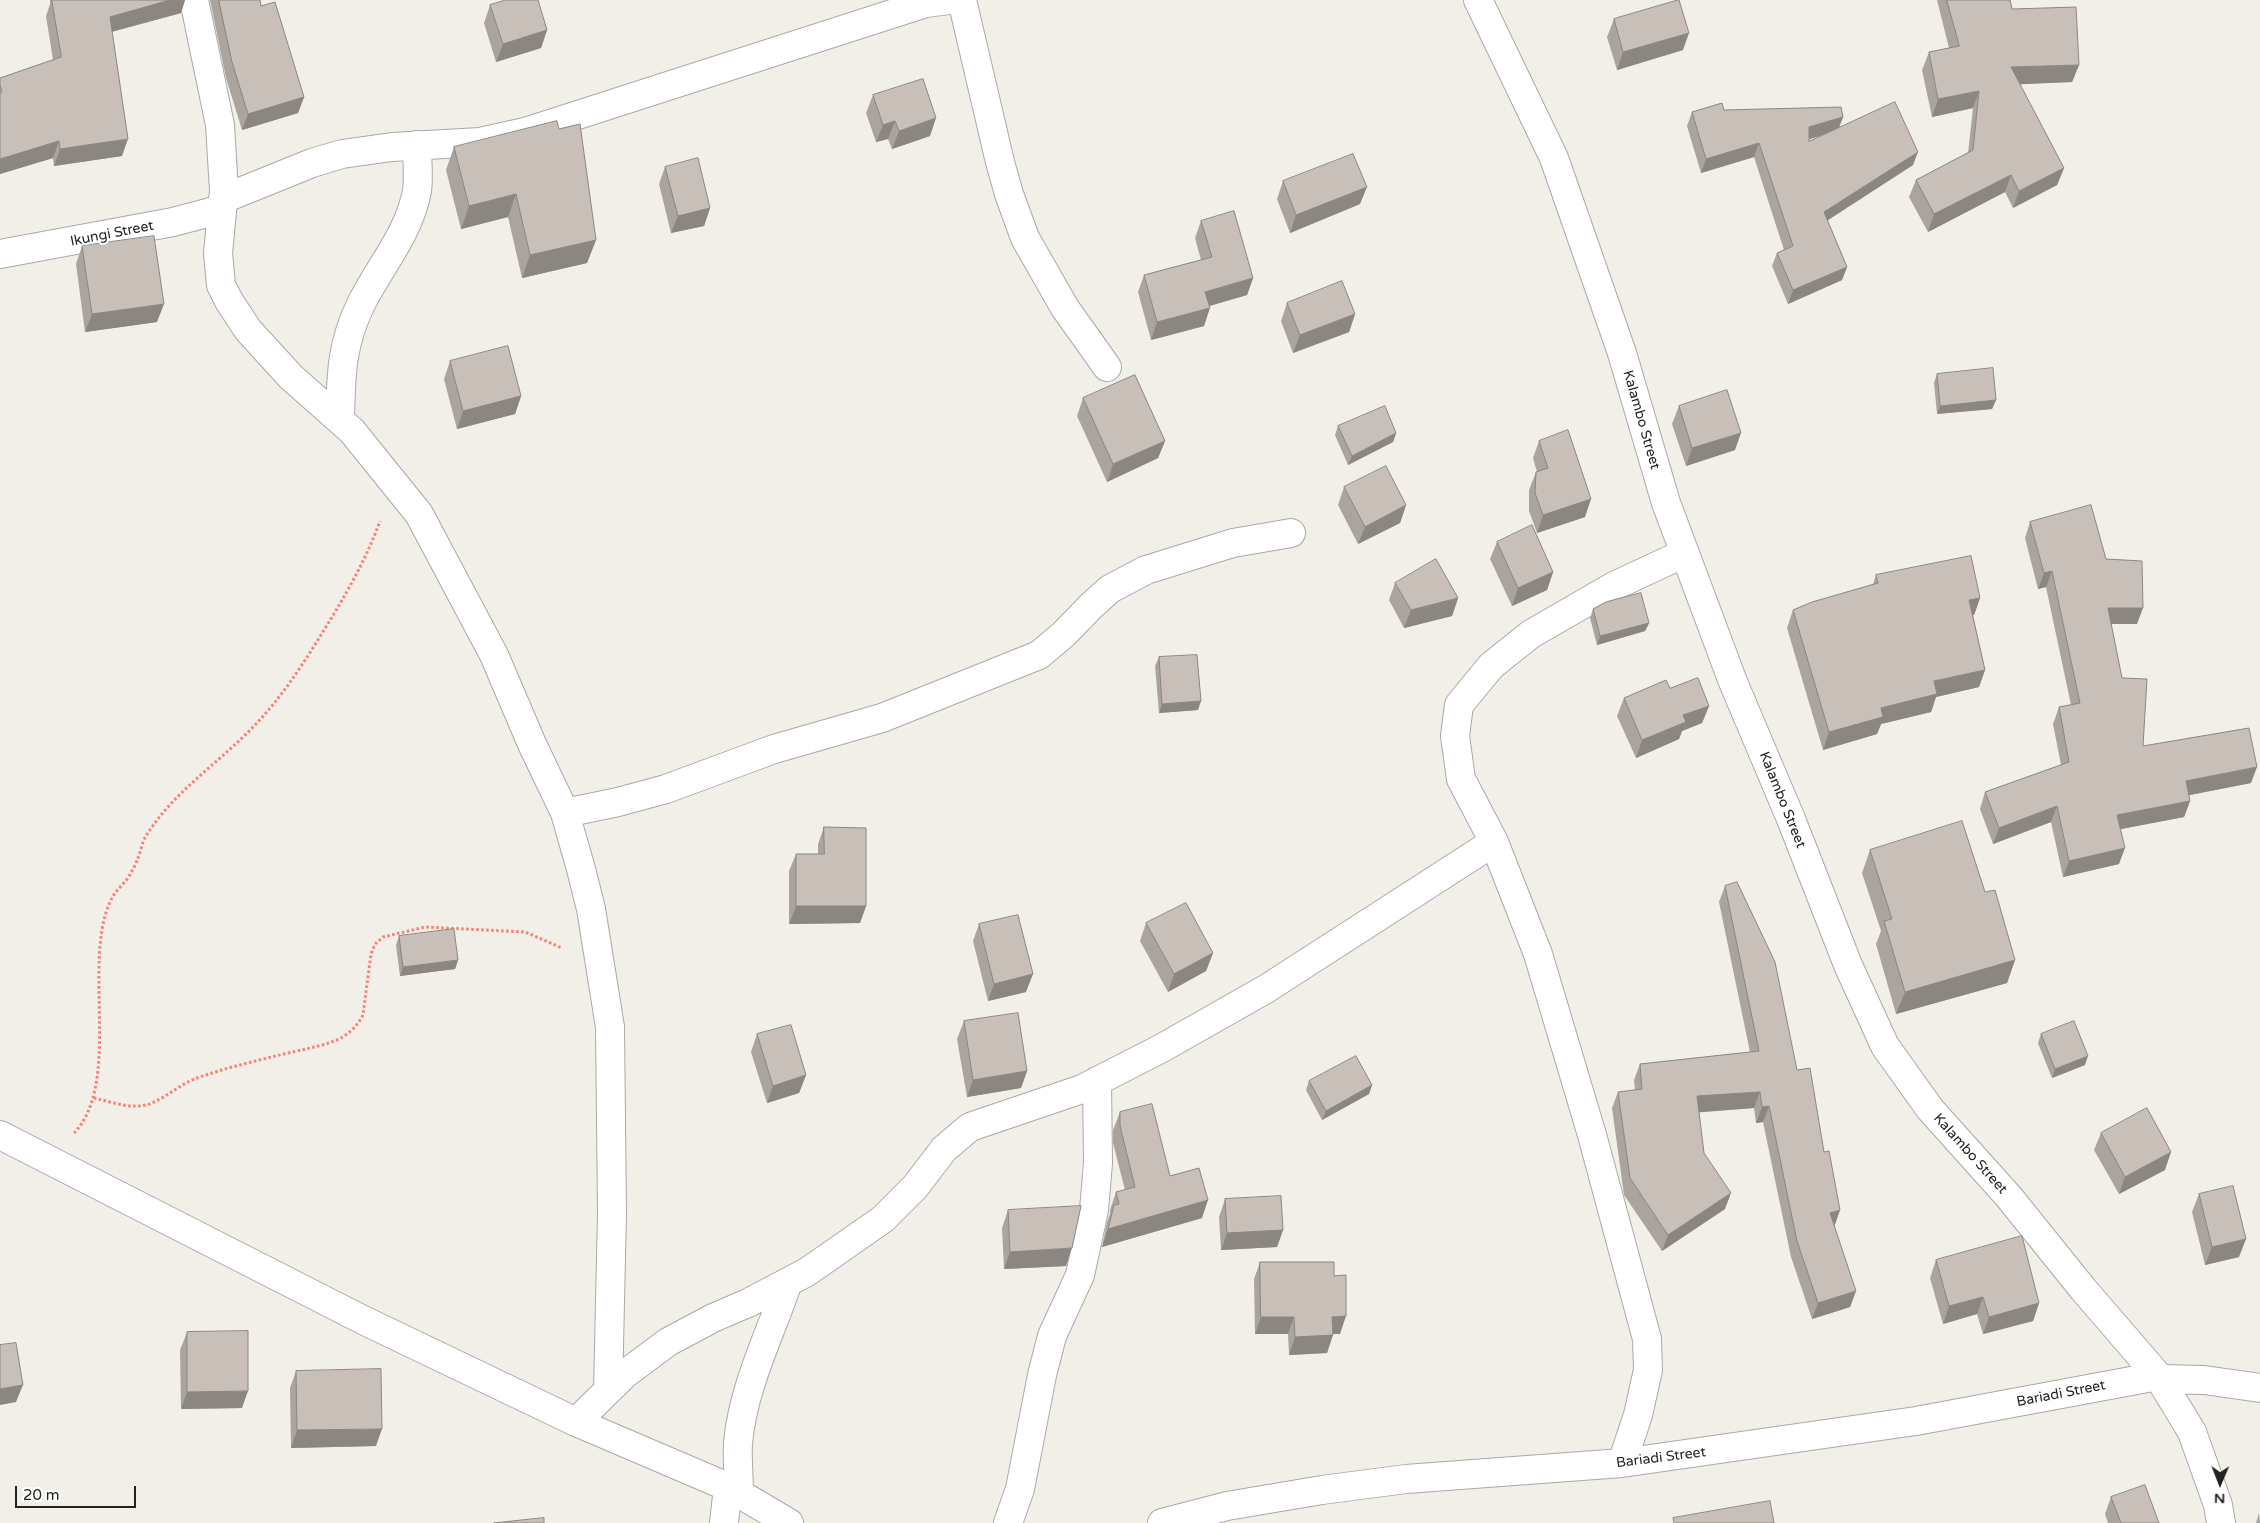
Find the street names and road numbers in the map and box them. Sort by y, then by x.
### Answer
street label: Ikungi Street [69,218,155,250]
street label: Kalambo Street [1619,368,1663,472]
street label: Kalambo Street [1755,749,1809,851]
street label: Kalambo Street [1929,1110,2011,1198]
street label: Bariadi Street [2015,1377,2107,1411]
street label: Bariadi Street [1615,1444,1707,1472]

